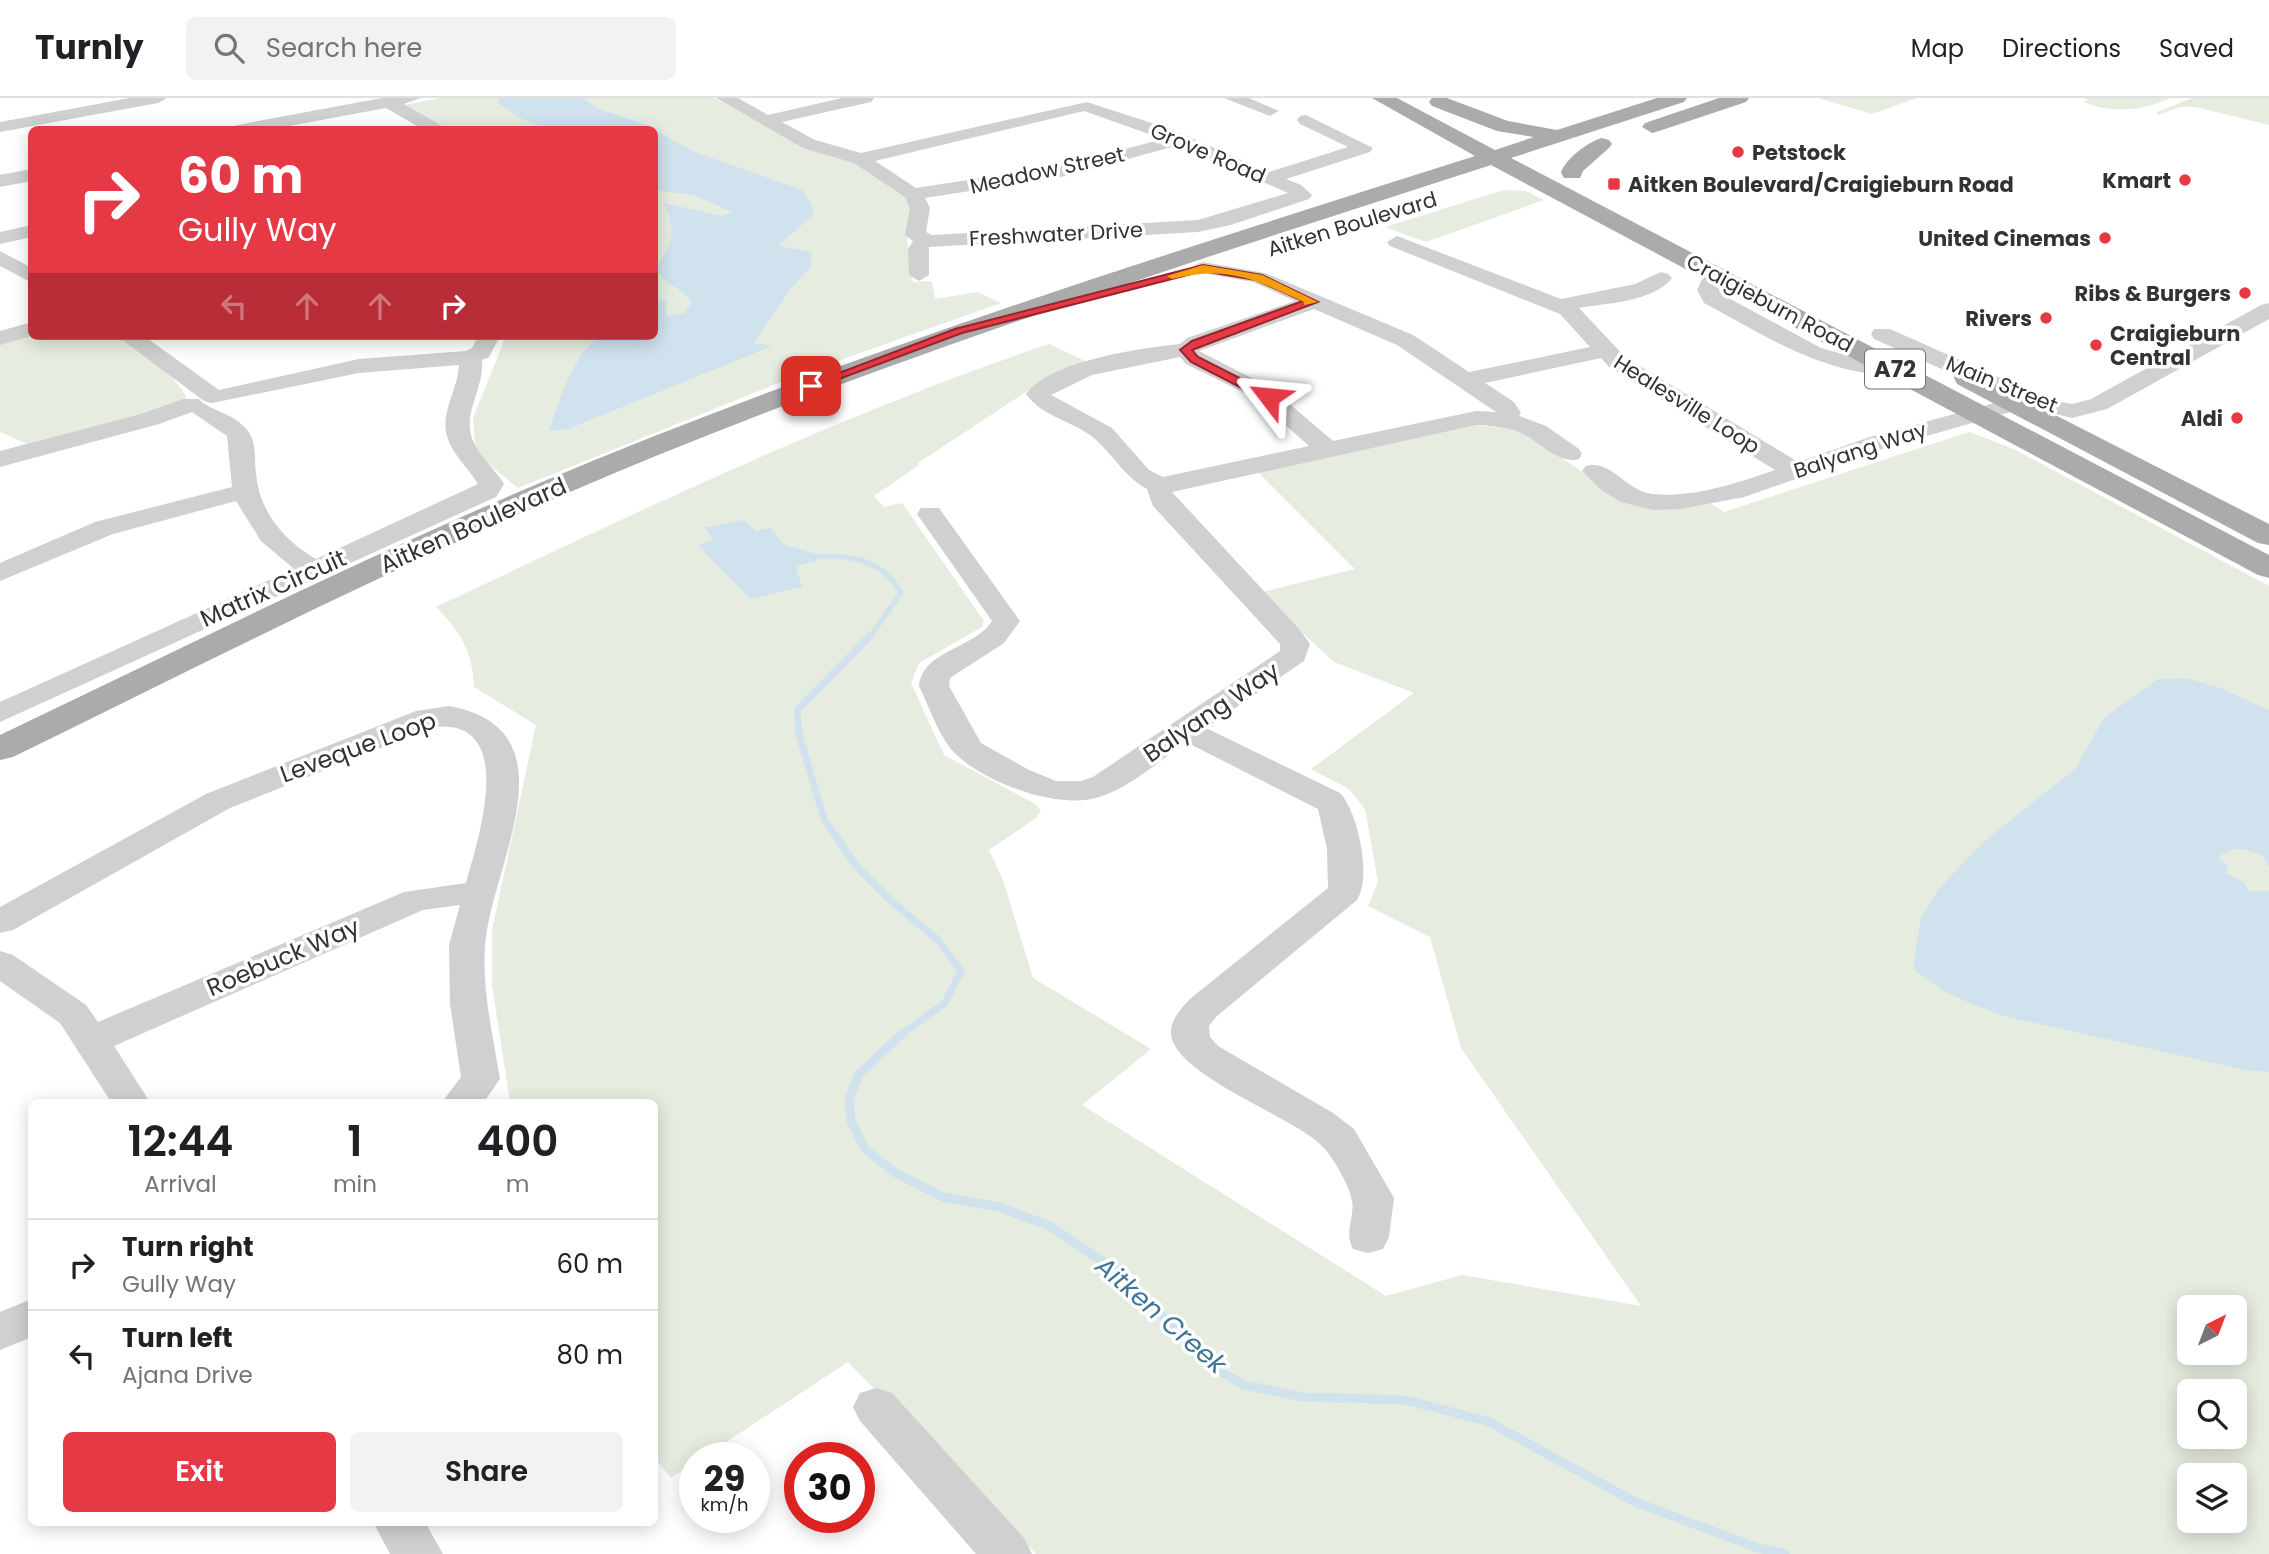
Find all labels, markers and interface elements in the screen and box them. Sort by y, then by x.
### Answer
search box [186,17,676,80]
text: Turnly [35,24,144,71]
icon: search [210,29,248,67]
text: Search here [266,30,422,66]
text: Map [1911,32,1964,65]
text: Directions [2002,32,2121,65]
text: Saved [2159,32,2234,65]
street label: Grove Road [1146,116,1270,190]
place label: Petstock [1752,138,1846,167]
street label: Meadow Street [967,139,1127,201]
text: 60 m [178,142,303,210]
marker: Petstock [1730,144,1746,160]
icon: right [63,154,154,245]
place label: Kmart [2102,166,2171,195]
place label: Aitken Boulevard/Craigieburn Road [1628,170,2014,199]
marker: Kmart [2177,172,2193,188]
marker: Aitken Boulevard/Craigieburn Road [1606,176,1622,192]
street label: Aitken Boulevard [1264,184,1440,264]
text: Gully Way [178,207,337,252]
street label: Freshwater Drive [968,215,1144,253]
place label: United Cinemas [1918,224,2091,253]
marker: United Cinemas [2097,230,2113,246]
street label: Craigieburn Road [1682,247,1858,359]
place label: Ribs & Burgers [2075,279,2231,308]
marker: Ribs & Burgers [2237,285,2253,301]
icon: left [215,287,253,325]
icon: ahead [288,287,326,325]
icon: ahead [361,287,399,325]
icon: right [434,287,472,325]
place label: Rivers [1965,304,2032,333]
marker: Rivers [2038,310,2054,326]
place label: Craigieburn Central [2110,319,2240,372]
marker: Craigieburn Central [2088,337,2104,353]
street label: Healesville Loop [1609,347,1765,461]
street label: Main Street [1942,348,2062,420]
road number: A72 [1865,350,1925,388]
pin [781,356,841,416]
position arrow [1232,360,1306,434]
icon: arrive [792,367,830,405]
place label: Aldi [2181,404,2223,433]
marker: Aldi [2229,410,2245,426]
street label: Balyang Way [1790,415,1930,485]
street label: Aitken Boulevard [375,469,571,581]
street label: Matrix Circuit [195,541,351,635]
street label: Balyang Way [1136,654,1286,770]
street label: Leveque Loop [275,703,441,791]
street label: Roebuck Way [202,910,365,1004]
text: 12:44 [128,1112,233,1171]
text: 1 [347,1112,363,1171]
text: 400 [476,1112,559,1171]
text: Arrival [144,1168,217,1200]
text: min [333,1168,377,1200]
text: m [506,1168,529,1200]
text: Turn right [122,1229,254,1265]
icon: right [63,1246,101,1284]
text: 60 m [556,1246,623,1282]
water label: Aitken Creek [1087,1247,1235,1383]
text: Gully Way [122,1268,236,1300]
north arrow [2177,1295,2247,1365]
map controls [2177,1295,2247,1533]
text: Turn left [122,1320,233,1356]
icon: left [63,1337,101,1375]
text: 80 m [557,1337,623,1373]
text: Ajana Drive [122,1359,253,1391]
button: search [2177,1379,2247,1449]
button: Exit [63,1432,336,1512]
button: Share [350,1432,623,1512]
speed limit sign: 30 [784,1442,875,1533]
text: 29 [704,1454,745,1503]
button: layers [2177,1463,2247,1533]
text: km/h [701,1492,748,1517]

